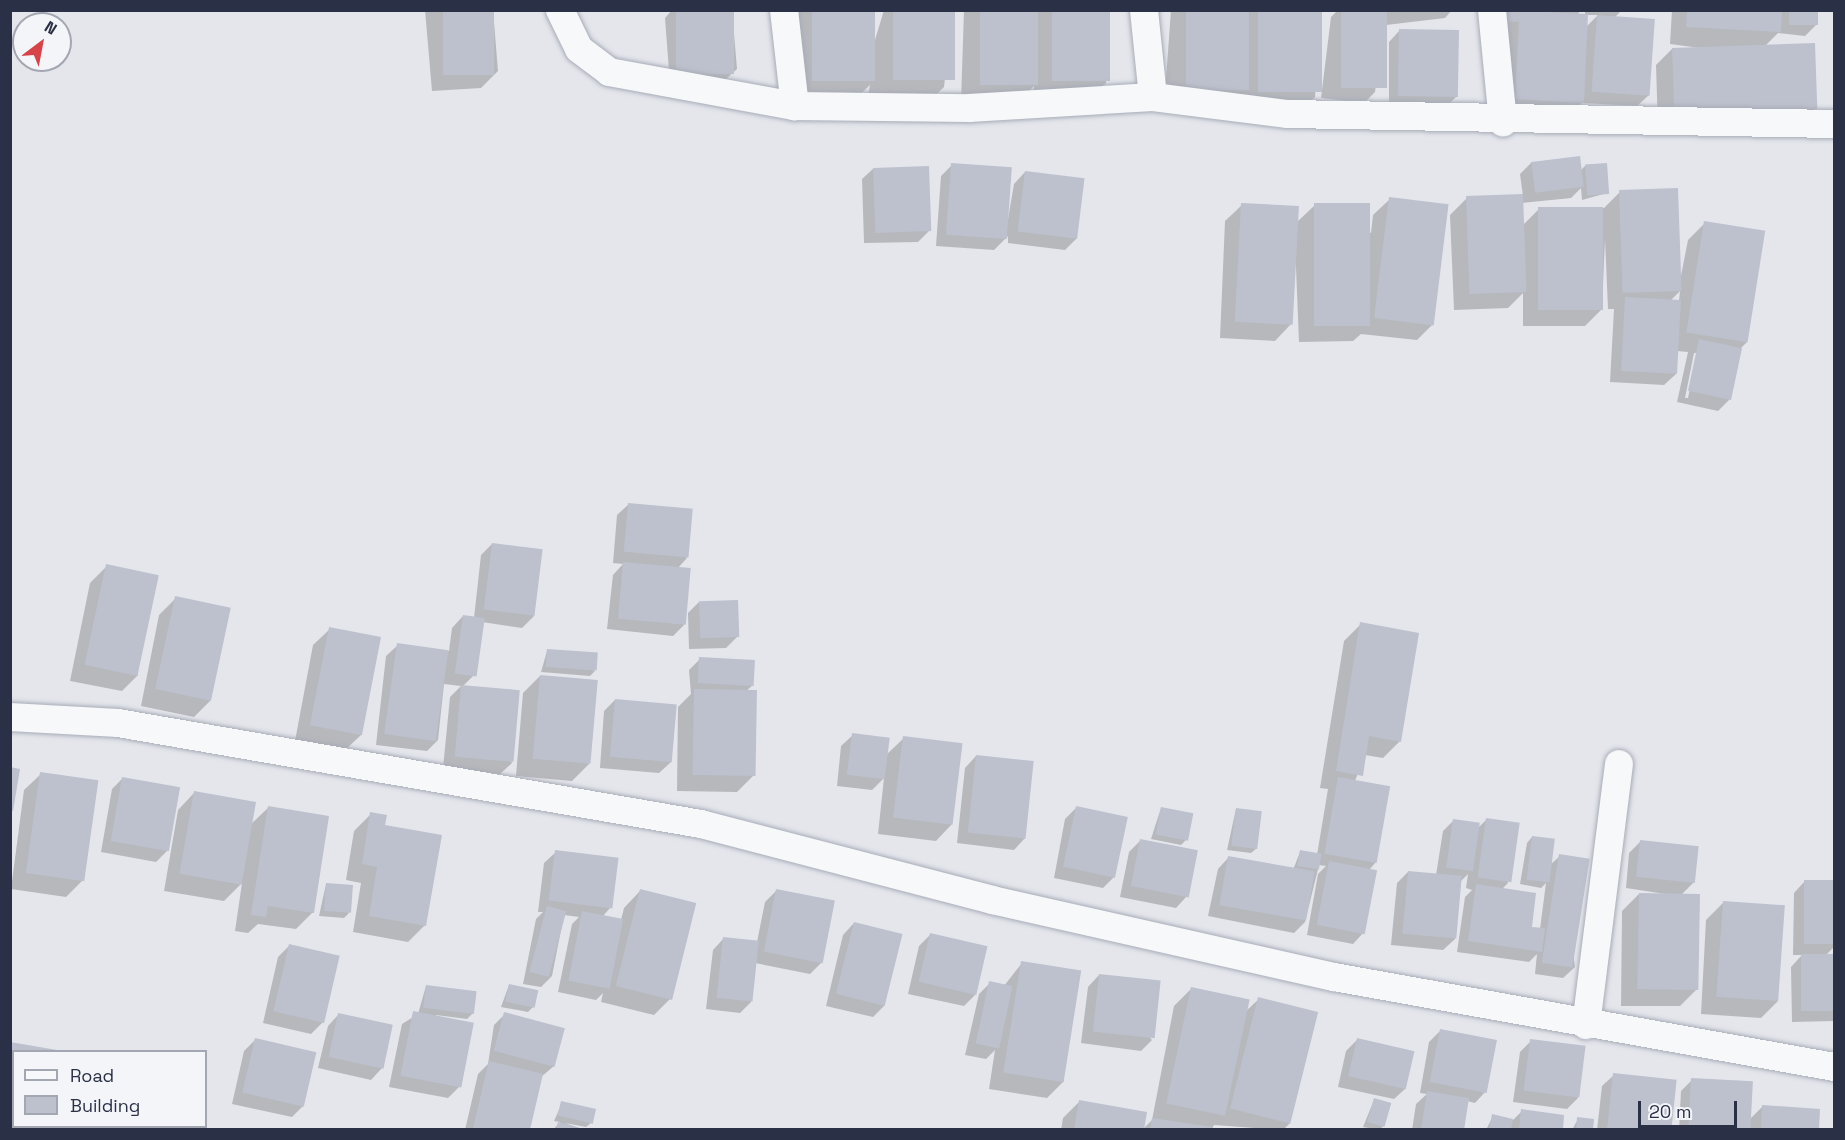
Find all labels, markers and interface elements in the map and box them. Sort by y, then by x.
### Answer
north arrow [12,12,72,72]
text: N [41,16,61,40]
legend [12,1050,207,1128]
text: Road [70,1064,114,1087]
scale bar [1641,1089,1740,1127]
text: Building [70,1094,140,1117]
text: 20 m [1649,1100,1692,1123]

